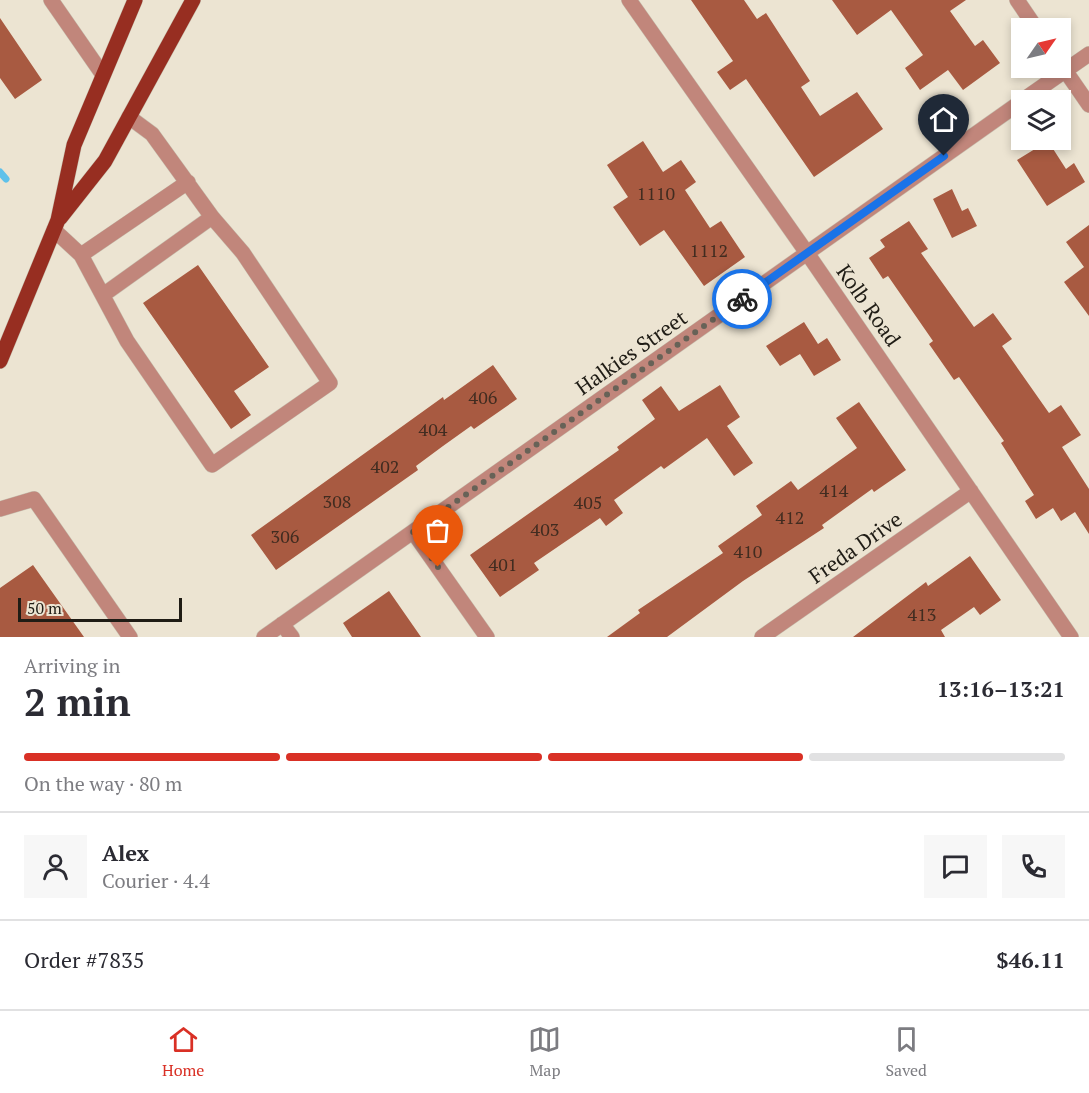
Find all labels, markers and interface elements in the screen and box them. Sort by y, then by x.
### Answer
north arrow [1011,18,1071,78]
map controls [1011,18,1071,150]
button: layers [1011,90,1071,150]
pin [918,94,969,156]
icon: home [927,103,960,136]
house number: 1110 [637,181,675,205]
house number: 1112 [690,238,728,262]
street label: Kolb Road [831,259,908,352]
courier [712,269,772,329]
icon: bike [726,283,759,316]
street label: Halkies Street [570,303,693,401]
house number: 406 [469,385,498,409]
house number: 404 [419,417,448,441]
house number: 402 [371,454,399,478]
house number: 414 [820,478,849,502]
house number: 308 [323,489,351,513]
house number: 405 [574,490,602,514]
pin [412,505,463,567]
house number: 412 [776,505,804,529]
street label: Freda Drive [803,505,907,589]
icon: bag [421,514,454,547]
house number: 403 [531,517,559,541]
house number: 306 [271,524,300,548]
house number: 410 [734,539,762,563]
house number: 401 [489,552,517,576]
scale bar [18,595,182,622]
text: 50 m [27,597,62,619]
house number: 413 [908,602,936,626]
text: Arriving in [24,652,120,679]
text: 13:16–13:21 [937,674,1065,703]
text: 2 min [24,675,131,727]
text: On the way · 80 m [24,770,182,797]
button: person [24,835,87,898]
button: chat [924,835,987,898]
button: phone [1002,835,1065,898]
text: Alex [102,838,149,867]
text: Courier · 4.4 [102,867,210,894]
text: Order #7835 [24,945,144,974]
text: $46.11 [996,945,1065,974]
tab: Home [162,1023,204,1081]
tab: Map [528,1023,561,1081]
tab: Saved [886,1023,927,1081]

